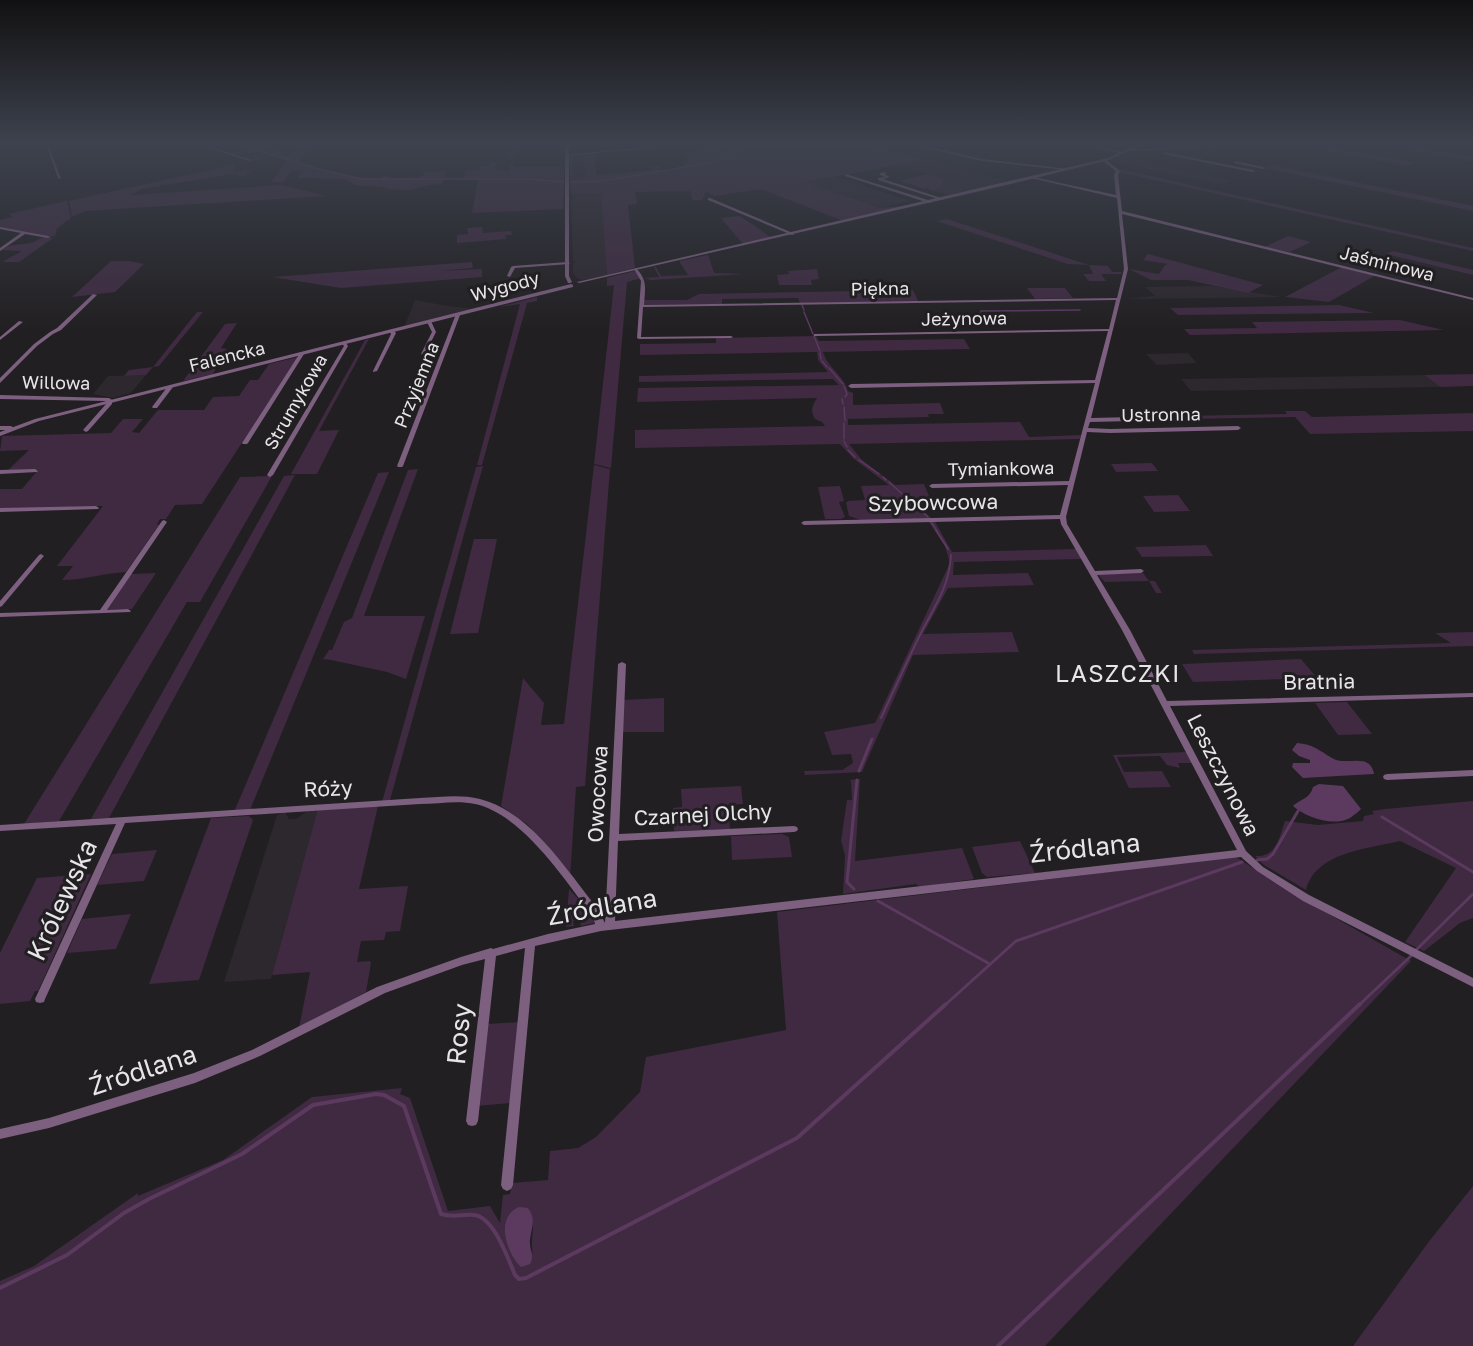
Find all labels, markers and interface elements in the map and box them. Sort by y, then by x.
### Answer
street label: Jaśminowa [1338,241,1437,285]
street label: Wygody [468,266,541,306]
street label: Piękna [851,276,909,300]
street label: Jeżynowa [921,306,1007,330]
street label: Falencka [186,336,267,376]
street label: Przyjemna [389,338,443,431]
street label: Strumykowa [259,350,331,453]
street label: Willowa [22,370,90,394]
street label: Ustronna [1121,402,1201,426]
street label: Tymiankowa [947,456,1054,480]
street label: Szybowcowa [868,488,998,516]
district label: LASZCZKI [1055,658,1181,687]
street label: Bratnia [1283,667,1355,695]
street label: Leszczynowa [1182,709,1266,840]
street label: Owocowa [581,745,613,843]
street label: Róży [303,774,354,802]
street label: Czarnej Olchy [633,797,773,831]
street label: Źródlana [1028,826,1142,869]
street label: Królewska [20,834,103,965]
street label: Źródlana [545,882,659,931]
street label: Rosy [440,1001,477,1066]
street label: Źródlana [85,1038,200,1101]

